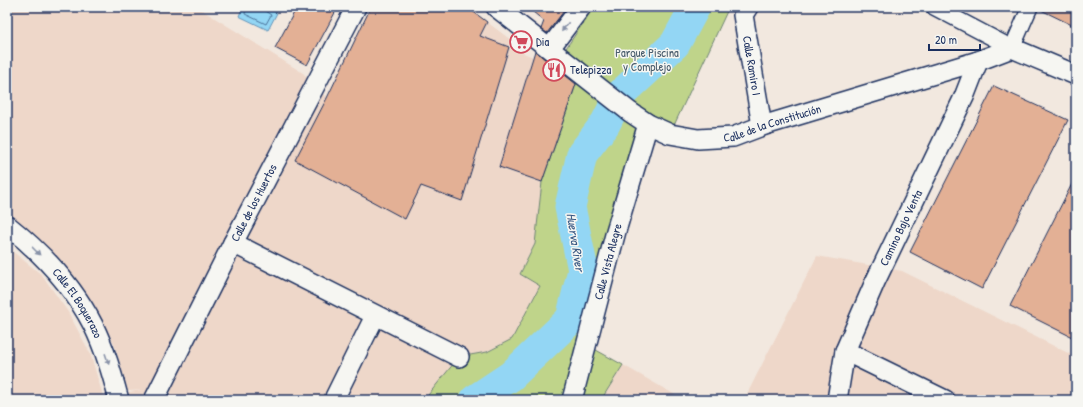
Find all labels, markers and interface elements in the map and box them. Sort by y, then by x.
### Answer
one-way arrow [561,22,569,33]
scale bar [929,26,980,52]
supermarket icon: Dia [508,29,534,55]
text: 20 m [935,31,957,48]
place label: Dia [536,33,549,50]
street label: Calle Ramiro I [739,35,766,97]
park label: Parque Piscina y Complejo [615,44,679,75]
restaurant icon: Telepizza [541,57,567,83]
place label: Telepizza [570,61,611,78]
street label: Calle de la Constitución [723,100,823,146]
street label: Calle de los Huertos [226,161,281,244]
street label: Camino Bajo Venta [875,187,926,268]
water label: Huerva River [562,211,590,274]
street label: Calle Vista Alegre [589,221,626,302]
one-way arrow [31,246,41,256]
street label: Calle El Boquerazo [49,264,107,341]
one-way arrow [104,353,110,365]

